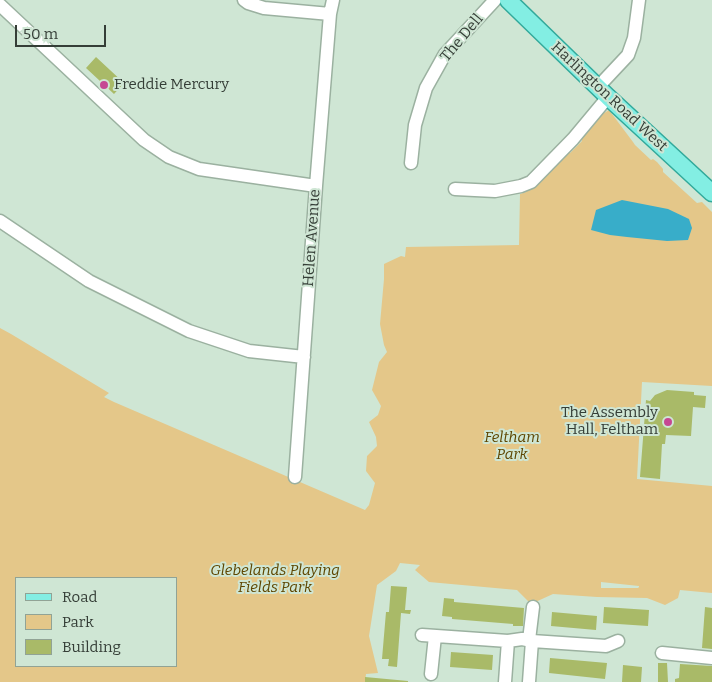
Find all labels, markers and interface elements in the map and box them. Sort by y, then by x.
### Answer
street label: The Dell [437,11,487,65]
scale bar [18,15,109,47]
text: 50 m [23,25,58,43]
street label: Harlington Road West [547,38,671,156]
place label: Freddie Mercury [114,76,229,94]
marker: Freddie Mercury [98,79,110,91]
street label: Helen Avenue [300,189,324,287]
place label: The Assembly Hall, Feltham [561,404,658,439]
marker: The Assembly Hall, Feltham [662,416,674,428]
park label: Feltham Park [484,429,540,464]
park label: Glebelands Playing Fields Park [210,562,340,597]
legend [15,577,178,667]
text: Road [62,588,97,606]
text: Park [62,613,94,631]
text: Building [62,638,121,656]

